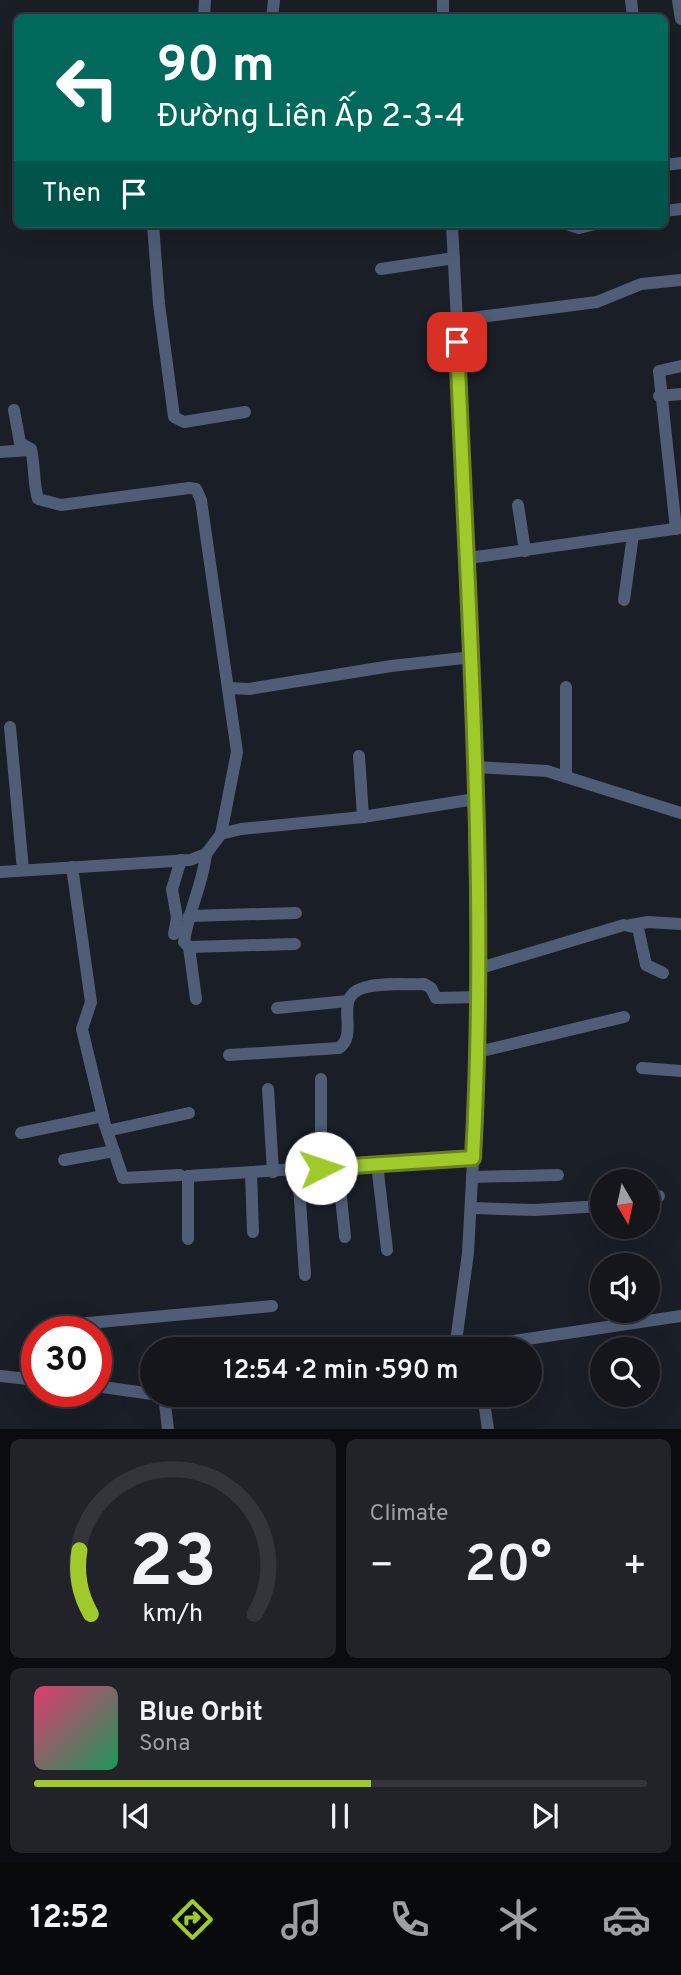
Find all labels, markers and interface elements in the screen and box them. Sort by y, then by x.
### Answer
text: 90 m [157,37,275,99]
icon: left [42,42,133,133]
text: Đường Liên Ấp 2-3-4 [157,98,465,138]
icon: arrive [115,175,153,213]
text: Then [42,178,101,211]
pin [427,312,487,372]
icon: arrive [438,323,476,361]
position arrow [284,1131,358,1205]
north arrow [590,1169,660,1239]
map controls [590,1169,660,1407]
button: sound [590,1253,660,1323]
speed limit sign: 30 [21,1316,112,1407]
button: search [590,1337,660,1407]
text: 12:54 · 2 min · 590 m [223,1355,459,1388]
text: Climate [370,1500,448,1529]
text: 23 [129,1521,217,1613]
text: 20° [465,1534,552,1600]
text: − [370,1543,394,1592]
text: + [622,1543,647,1592]
text: km/h [142,1599,203,1631]
text: Blue Orbit [139,1697,263,1730]
text: Sona [139,1730,190,1759]
icon: previous [117,1797,155,1835]
icon: pause [321,1797,359,1835]
icon: next [526,1797,564,1835]
icon: directions [168,1895,217,1944]
icon: music [277,1895,326,1944]
icon: phone [385,1895,434,1944]
icon: climate [494,1895,543,1944]
icon: car [602,1895,651,1944]
text: 12:52 [30,1899,109,1939]

